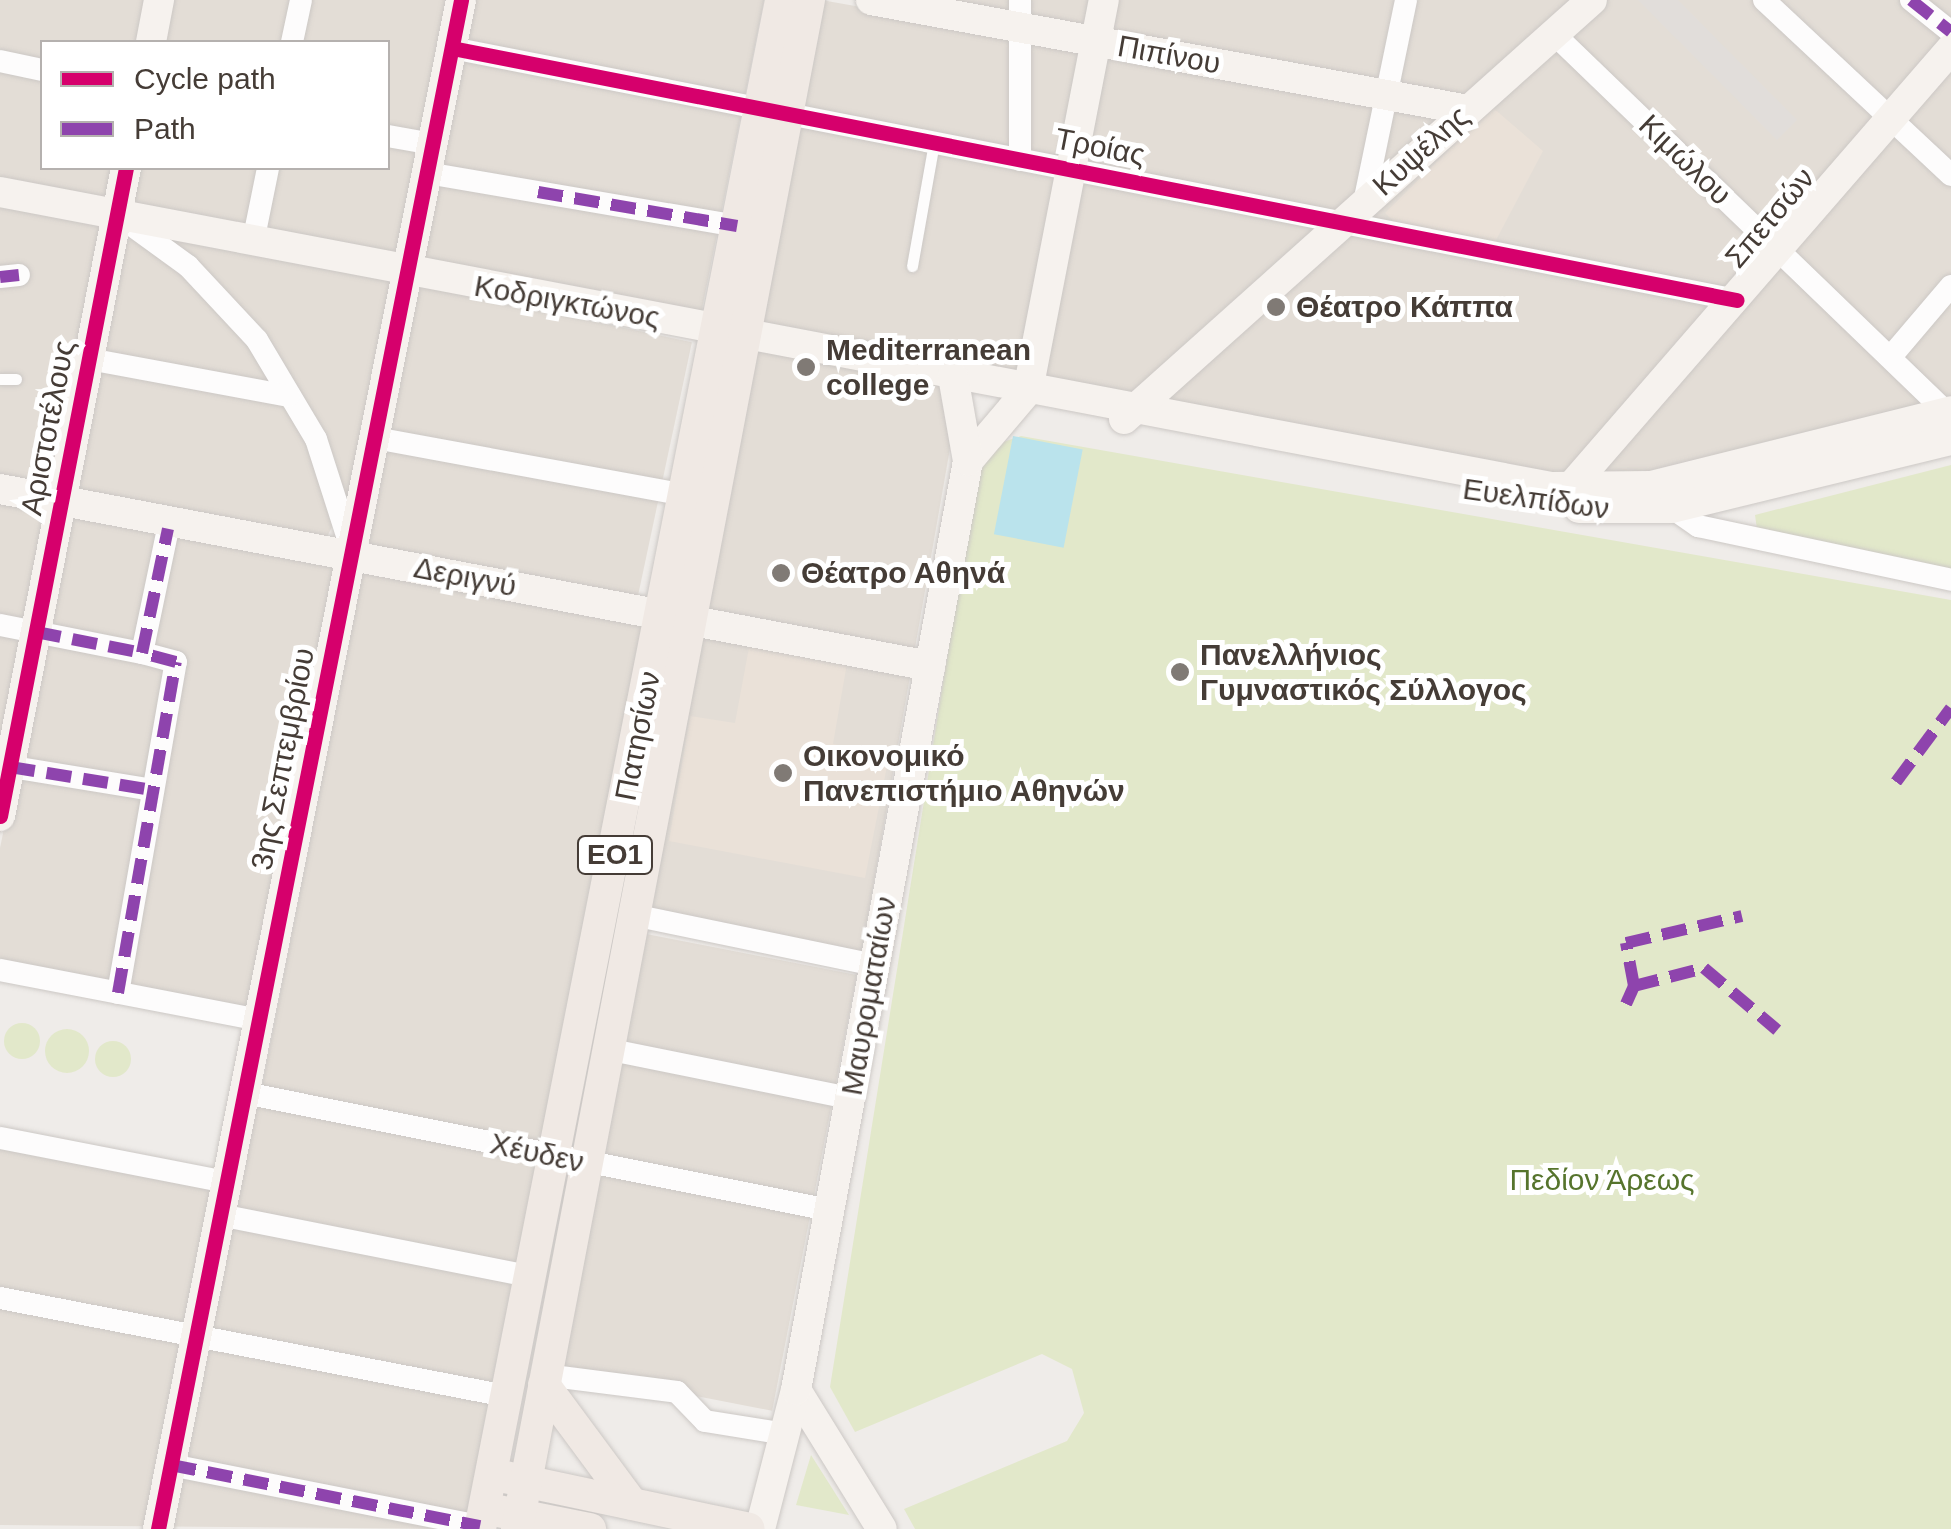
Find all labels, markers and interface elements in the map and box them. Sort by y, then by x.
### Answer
street label: Πιπίνου [1115,28,1223,82]
legend [40,40,390,170]
text: Cycle path [134,62,276,95]
street label: Κυψέλης [1365,98,1477,204]
street label: Κιμώλου [1631,107,1739,213]
text: Path [134,112,196,145]
street label: Τροίας [1052,121,1148,173]
street label: Σπετσών [1718,161,1822,275]
street label: Κοδριγκτώνος [471,268,663,336]
place label: Θέατρο Κάππα [1296,289,1513,325]
marker: Θέατρο Κάππα [1265,296,1287,318]
place label: Mediterranean college [826,332,1031,402]
street label: Αριστοτέλους [13,338,83,518]
marker: Mediterranean college [795,356,817,378]
street label: Ευελπίδων [1461,471,1611,527]
street label: Δεριγνύ [411,549,519,605]
place label: Θέατρο Αθηνά [801,555,1006,591]
marker: Θέατρο Αθηνά [770,562,792,584]
place label: Πανελλήνιος Γυμναστικός Σύλλογος [1200,637,1527,708]
street label: 3ης Σεπτεμβρίου [244,645,322,873]
marker: Πανελλήνιος Γυμναστικός Σύλλογος [1169,661,1191,683]
street label: Πατησίων [608,668,668,804]
place label: Οικονομικό Πανεπιστήμιο Αθηνών [803,738,1126,808]
marker: Οικονομικό Πανεπιστήμιο Αθηνών [772,762,794,784]
road number: ΕΟ1 [575,832,655,878]
street label: Μαυροματαίων [834,894,904,1098]
street label: Χέυδεν [487,1126,587,1180]
park label: Πεδίον Άρεως [1509,1162,1695,1198]

